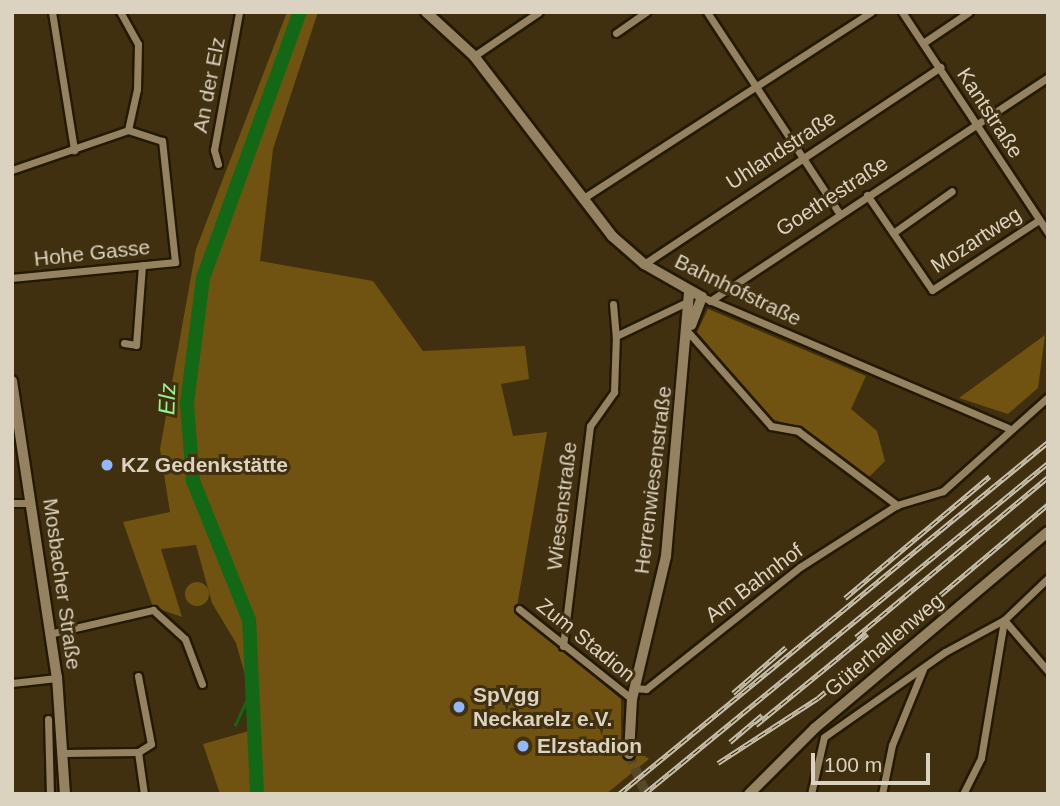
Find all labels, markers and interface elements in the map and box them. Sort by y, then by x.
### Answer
street label: An der Elz [187,35,231,135]
street label: Kantstraße [951,63,1029,163]
street label: Uhlandstraße [721,105,841,195]
street label: Goethestraße [771,150,893,242]
street label: Mozartweg [926,201,1026,279]
street label: Hohe Gasse [33,234,151,272]
street label: Bahnhofstraße [671,248,805,332]
water label: Elz [153,383,181,415]
street label: Herrenwiesenstraße [629,385,677,575]
street label: Wiesenstraße [542,440,582,572]
place label: KZ Gedenkstätte [121,452,288,478]
marker: KZ Gedenkstätte [99,457,115,473]
street label: Mosbacher Straße [38,497,86,671]
street label: Am Bahnhof [700,538,808,628]
street label: Güterhallenweg [820,588,948,702]
street label: Zum Stadion [532,593,640,687]
place label: SpVgg Neckarelz e.V. [473,682,612,732]
marker: SpVgg Neckarelz e.V. [451,699,467,715]
place label: Elzstadion [537,733,642,759]
marker: Elzstadion [515,738,531,754]
scale bar [815,740,934,784]
text: 100 m [824,753,882,776]

